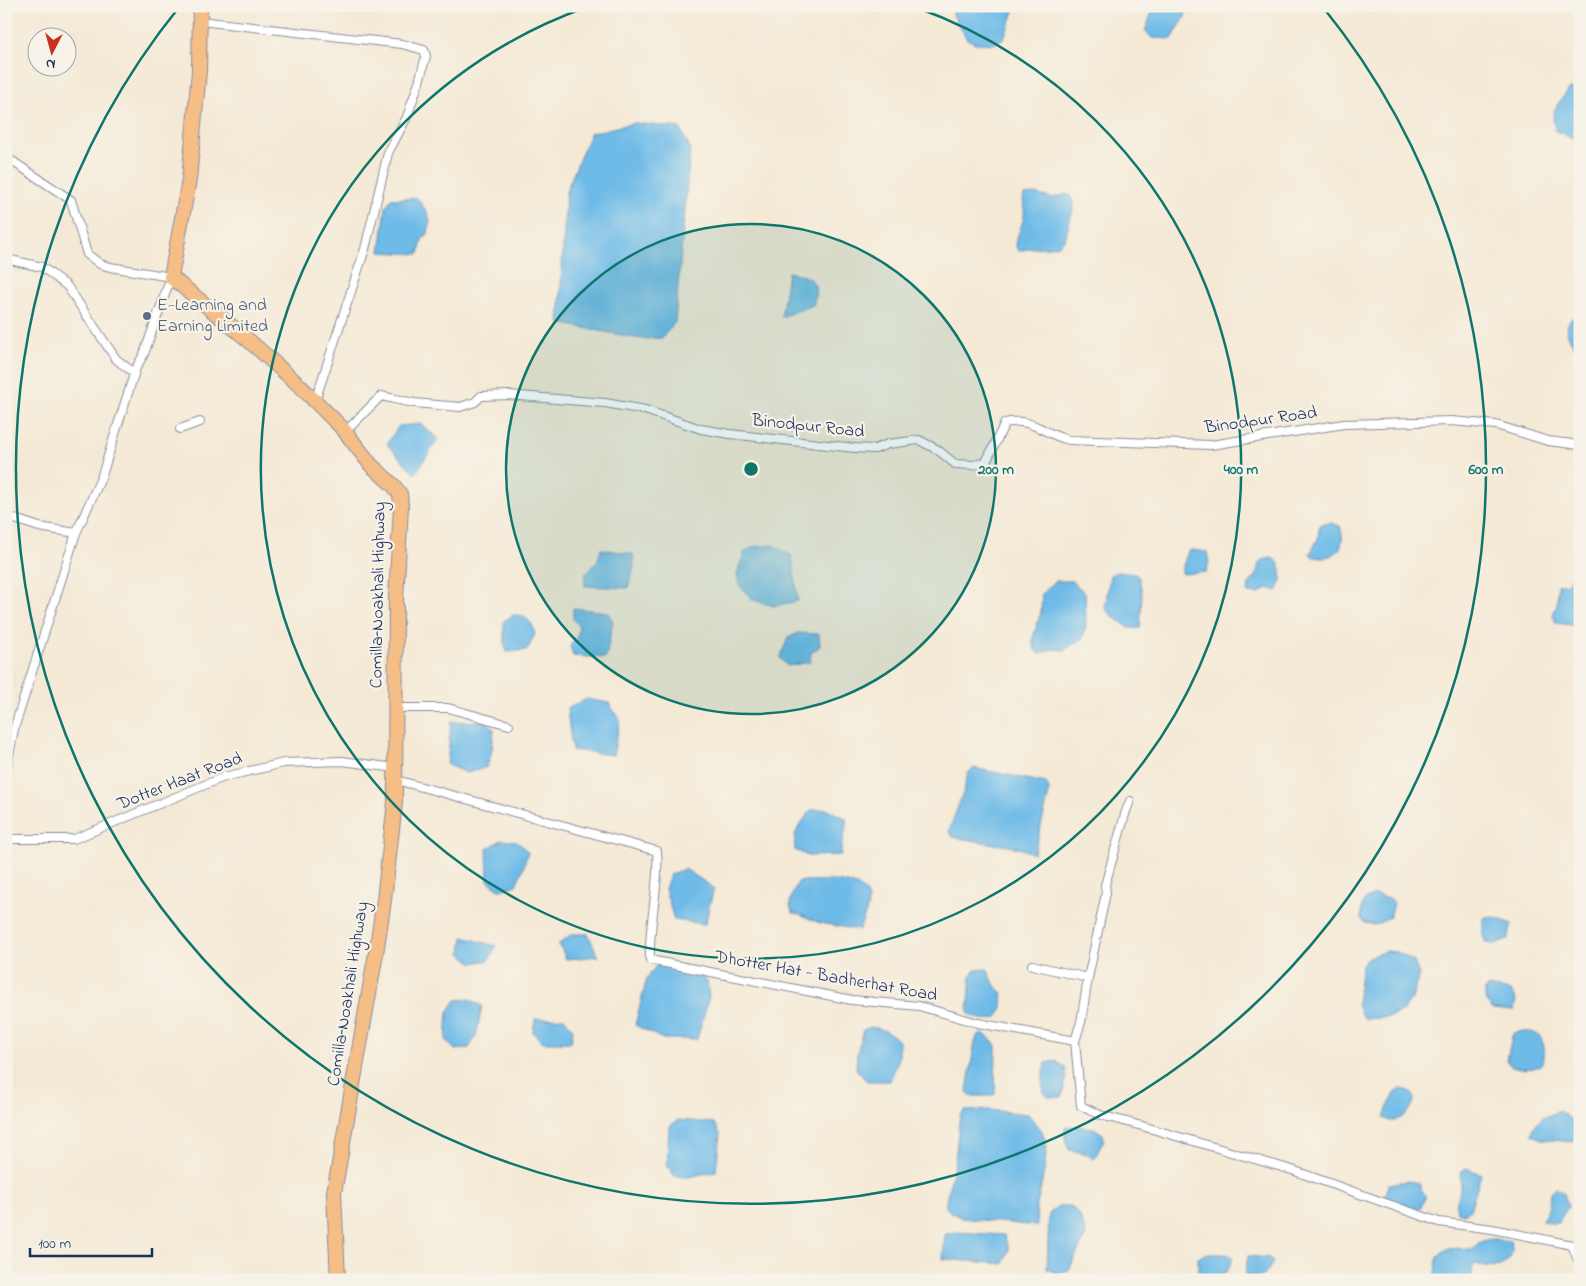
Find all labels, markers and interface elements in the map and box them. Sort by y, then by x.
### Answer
north arrow [28,28,78,78]
text: N [45,53,57,74]
place label: E-Learning and Earning Limited [157,293,268,341]
marker: E-Learning and Earning Limited [141,310,153,322]
street label: Binodpur Road [1202,400,1319,442]
street label: Binodpur Road [749,408,866,446]
text: 200 m [977,459,1014,481]
text: 400 m [1223,459,1259,481]
text: 600 m [1468,459,1504,481]
centre of rings [742,460,760,478]
street label: Comilla–Noakhali Highway [364,501,395,689]
street label: Dotter Haat Road [113,746,246,818]
street label: Comilla–Noakhali Highway [322,900,377,1088]
street label: Dhotter Hat - Badherhat Road [712,944,939,1009]
scale bar [30,1226,152,1258]
text: 100 m [38,1233,71,1255]

